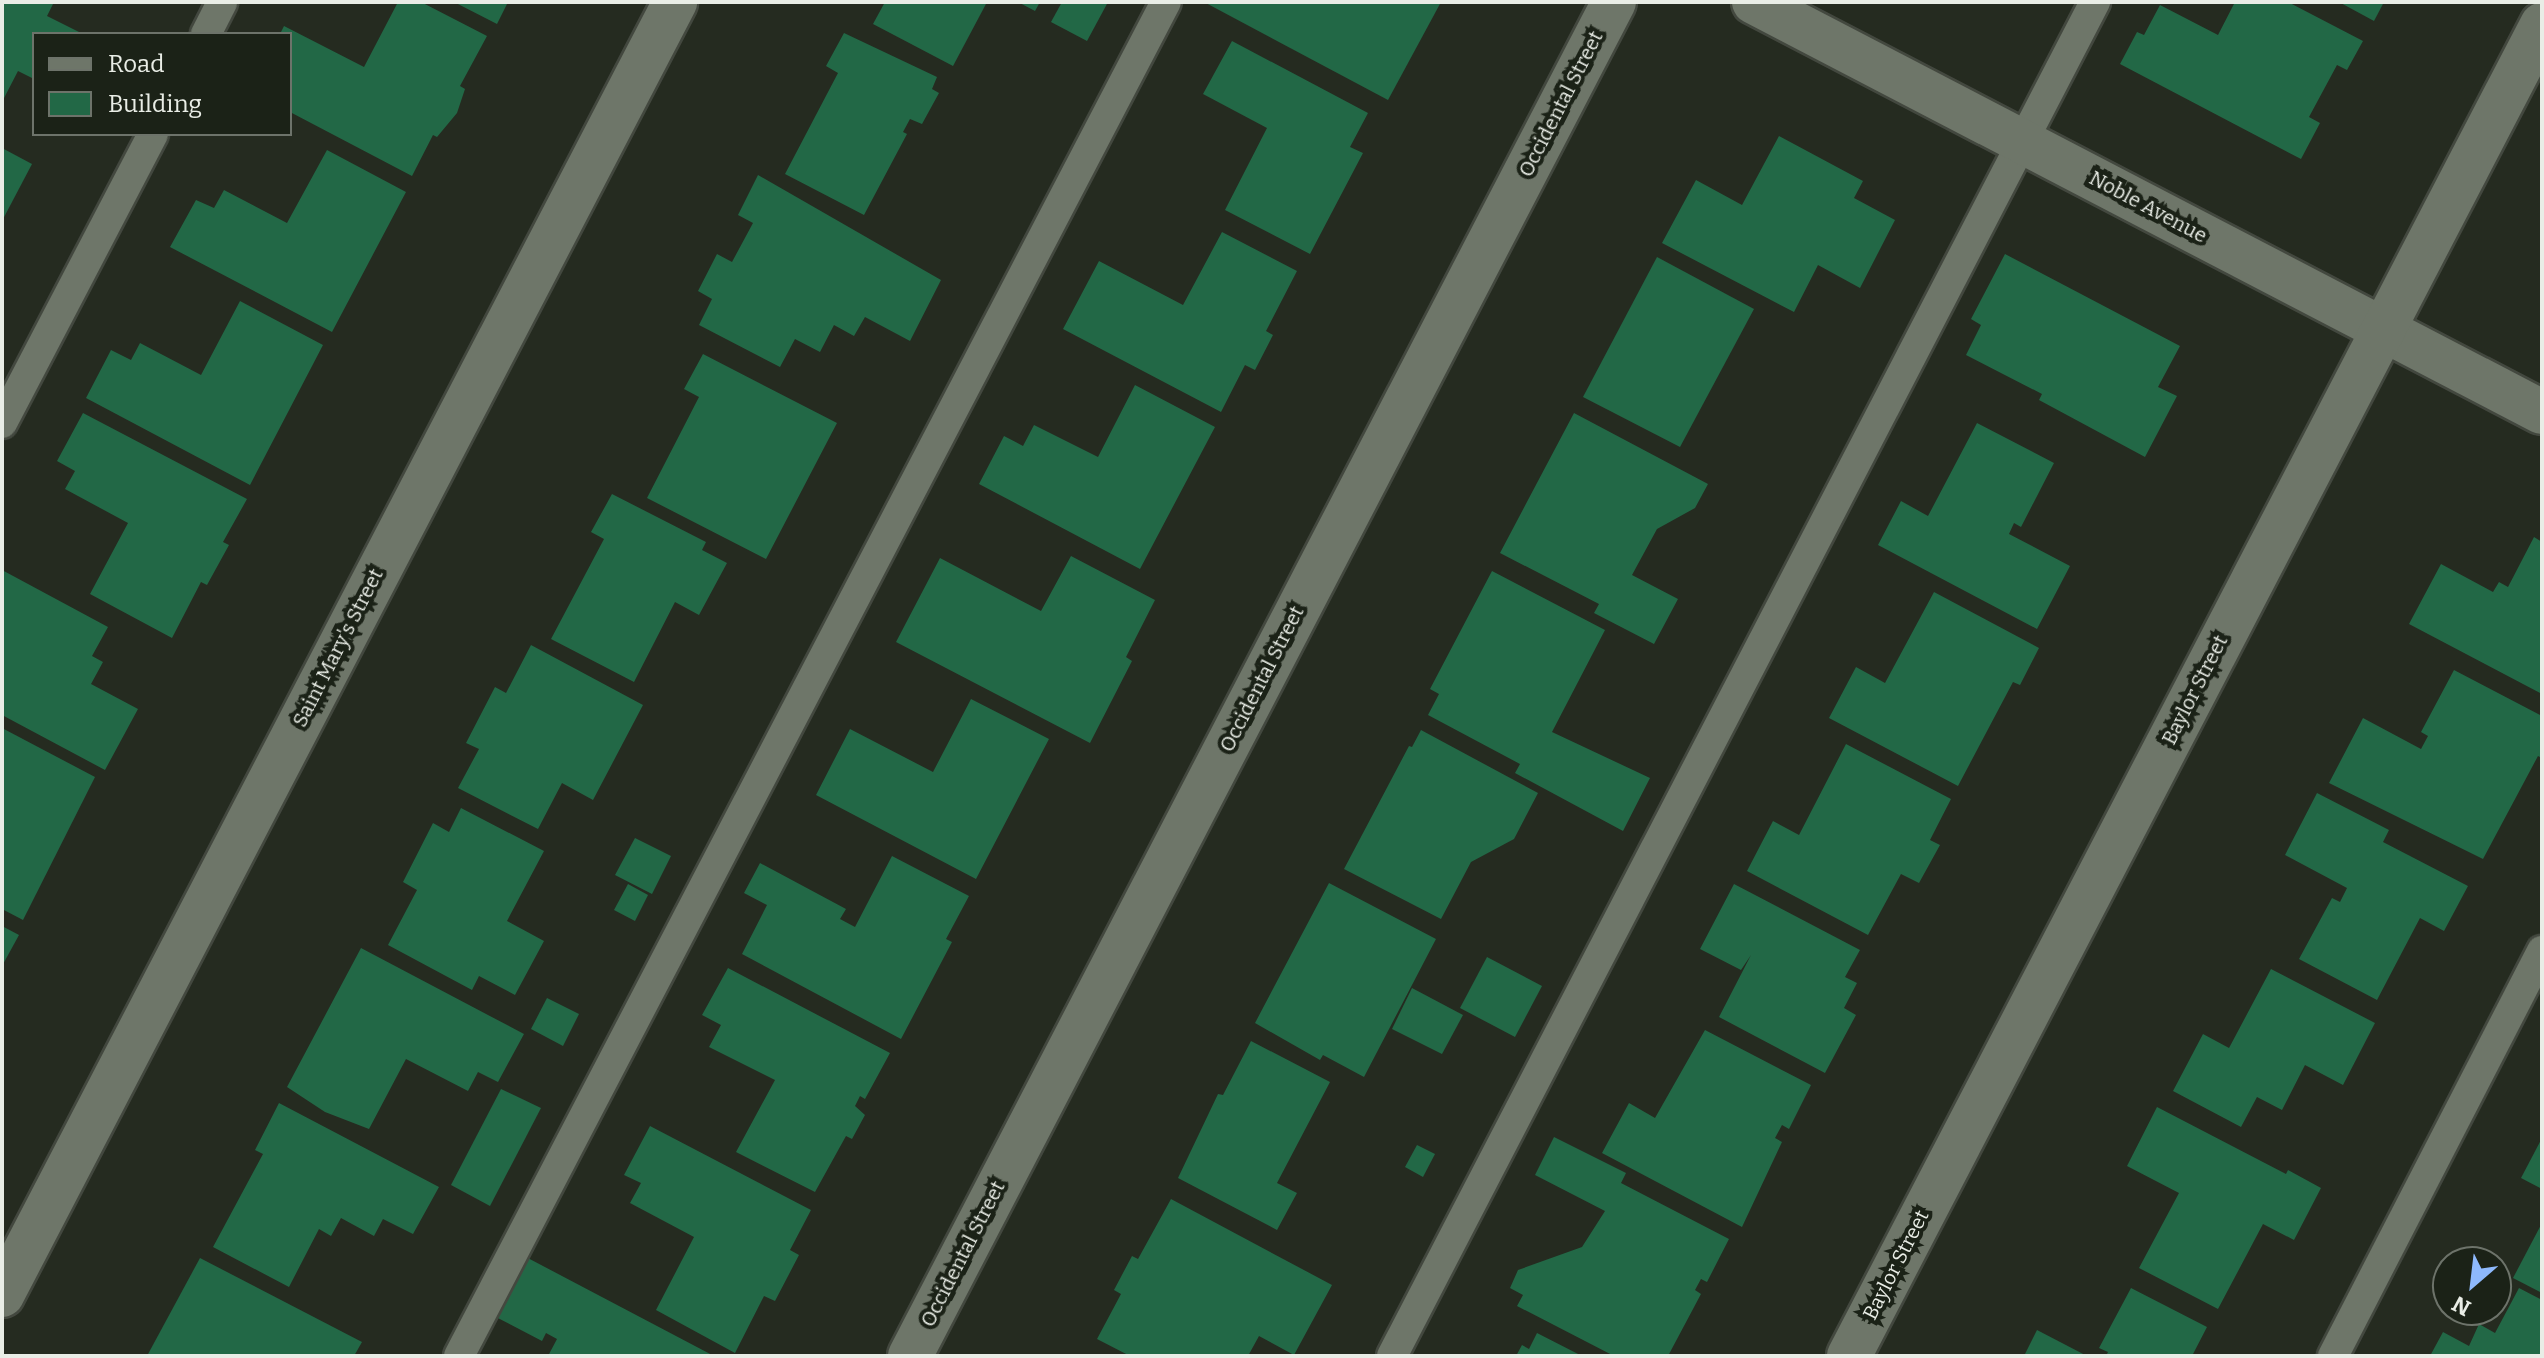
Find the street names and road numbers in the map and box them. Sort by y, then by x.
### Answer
street label: Occidental Street [1514,27,1608,181]
street label: Noble Avenue [2085,166,2211,248]
street label: Saint Mary's Street [288,565,388,731]
street label: Occidental Street [1215,602,1309,756]
street label: Baylor Street [2157,631,2233,749]
street label: Occidental Street [916,1177,1010,1331]
street label: Baylor Street [1858,1206,1934,1324]

